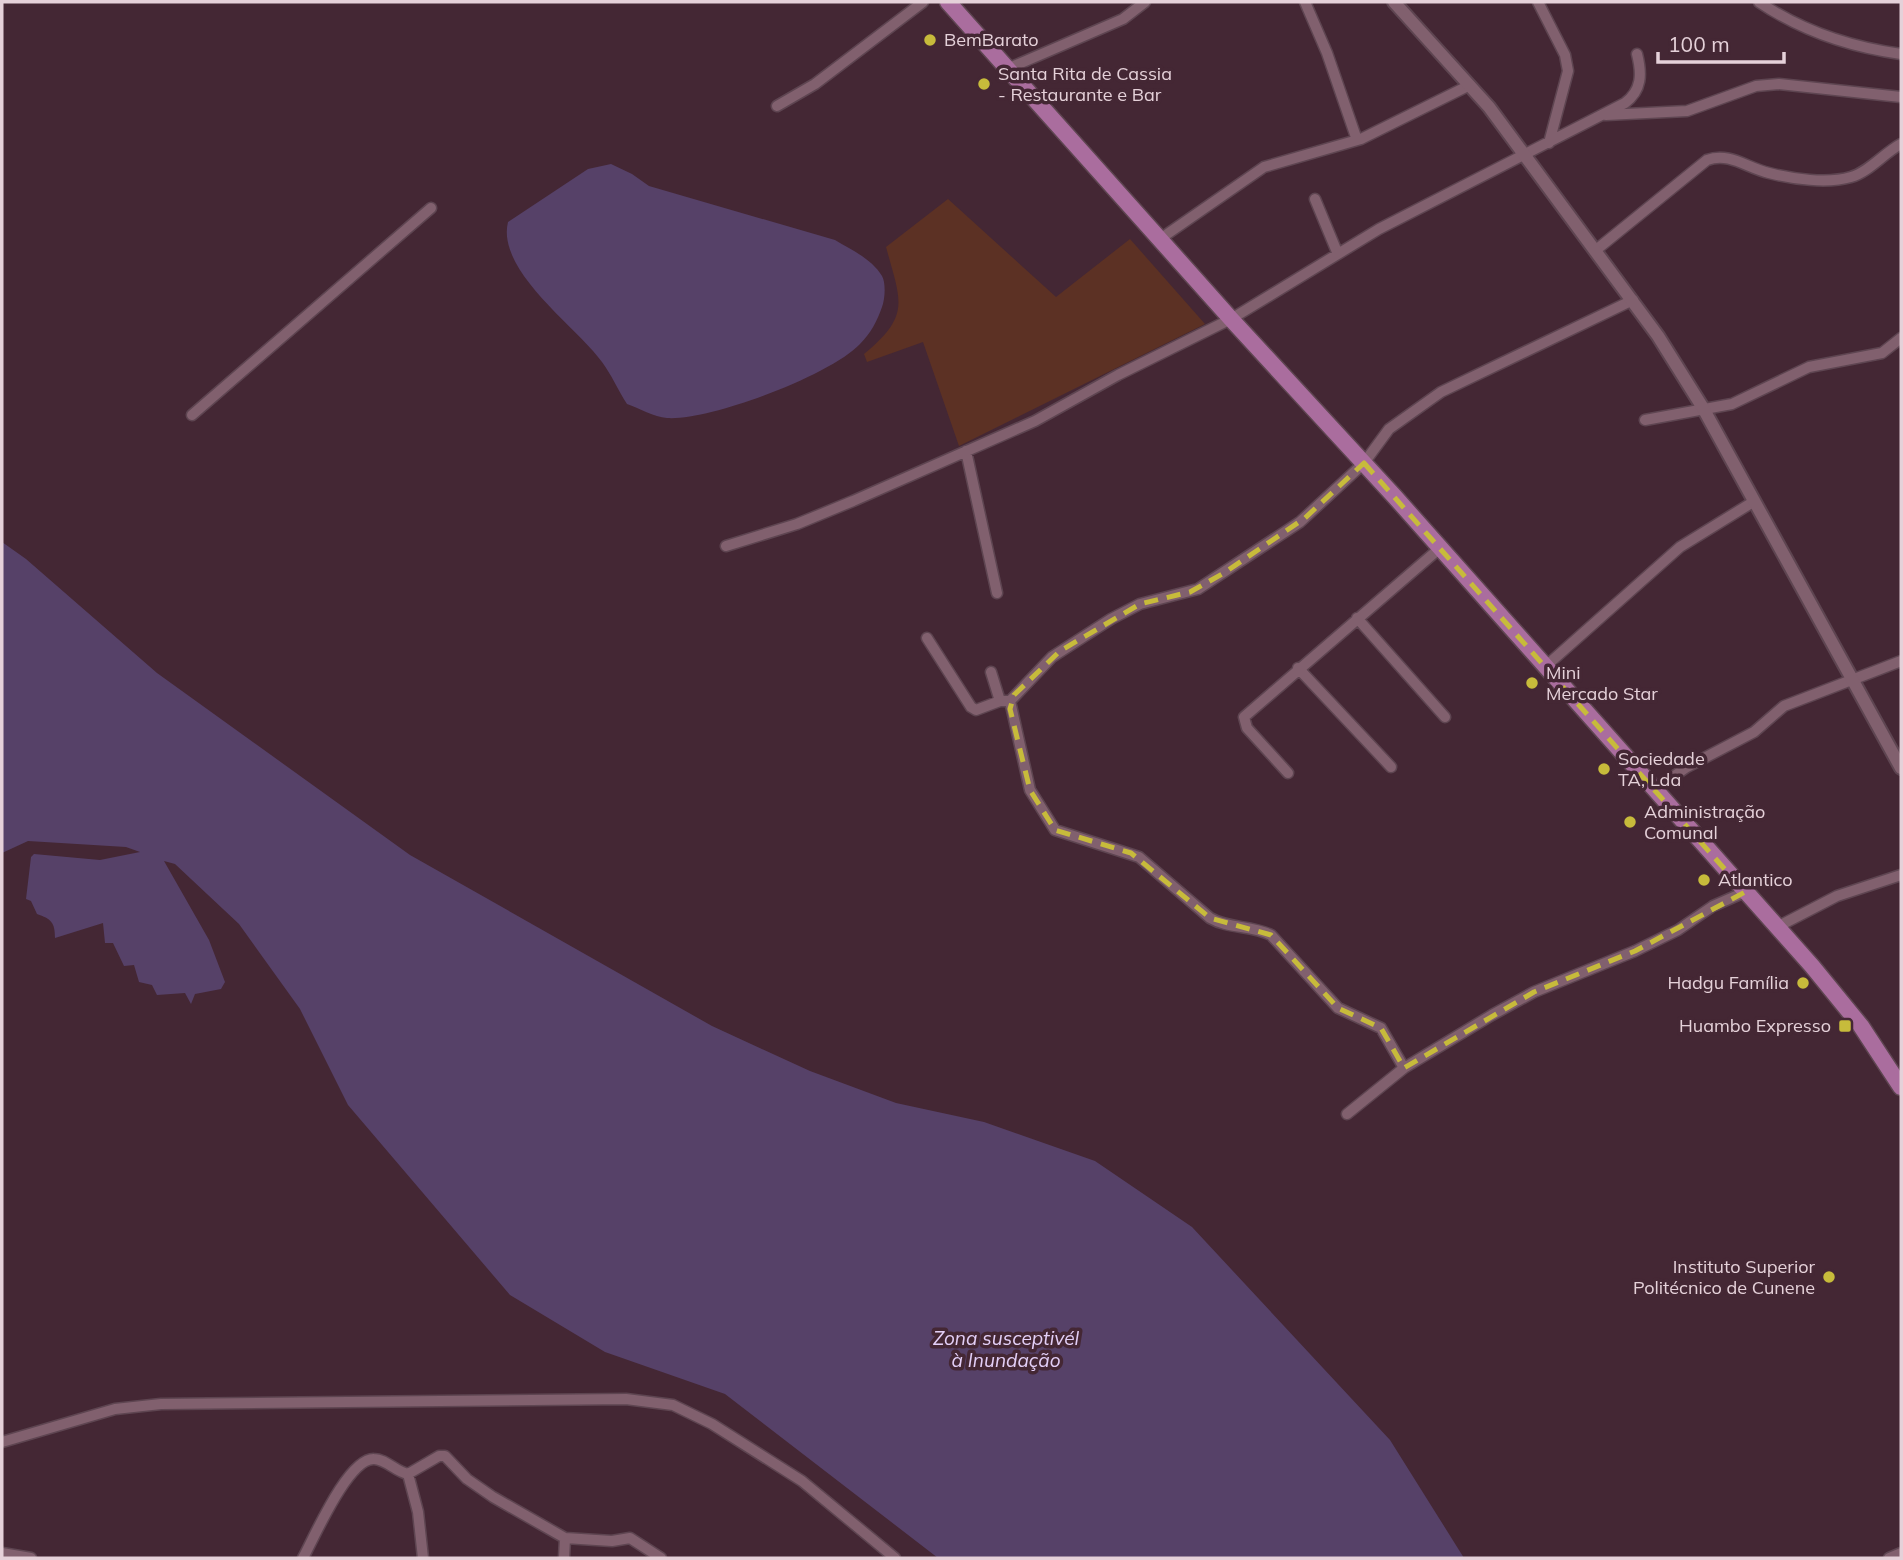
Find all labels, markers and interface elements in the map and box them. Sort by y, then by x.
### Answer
scale bar [1658,21,1784,65]
place label: BemBarato [944,28,1039,51]
text: 100 m [1668,31,1730,57]
marker: BemBarato [922,32,938,48]
place label: Santa Rita de Cassia - Restaurante e Bar [998,62,1172,106]
marker: Santa Rita de Cassia - Restaurante e Bar [976,76,992,92]
place label: Mini Mercado Star [1546,661,1658,705]
marker: Mini Mercado Star [1524,675,1540,691]
place label: Sociedade TA, Lda [1618,747,1705,791]
marker: Sociedade TA, Lda [1596,761,1612,777]
place label: Administração Comunal [1644,800,1765,844]
marker: Administração Comunal [1622,814,1638,830]
place label: Atlantico [1718,868,1793,891]
marker: Atlantico [1696,872,1712,888]
place label: Hadgu Família [1667,971,1789,994]
marker: Hadgu Família [1795,975,1811,991]
place label: Huambo Expresso [1679,1014,1831,1037]
marker: Huambo Expresso [1837,1018,1853,1034]
place label: Instituto Superior Politécnico de Cunene [1633,1255,1815,1299]
marker: Instituto Superior Politécnico de Cunene [1821,1269,1837,1285]
water label: Zona susceptivél à Inundação [933,1326,1079,1372]

